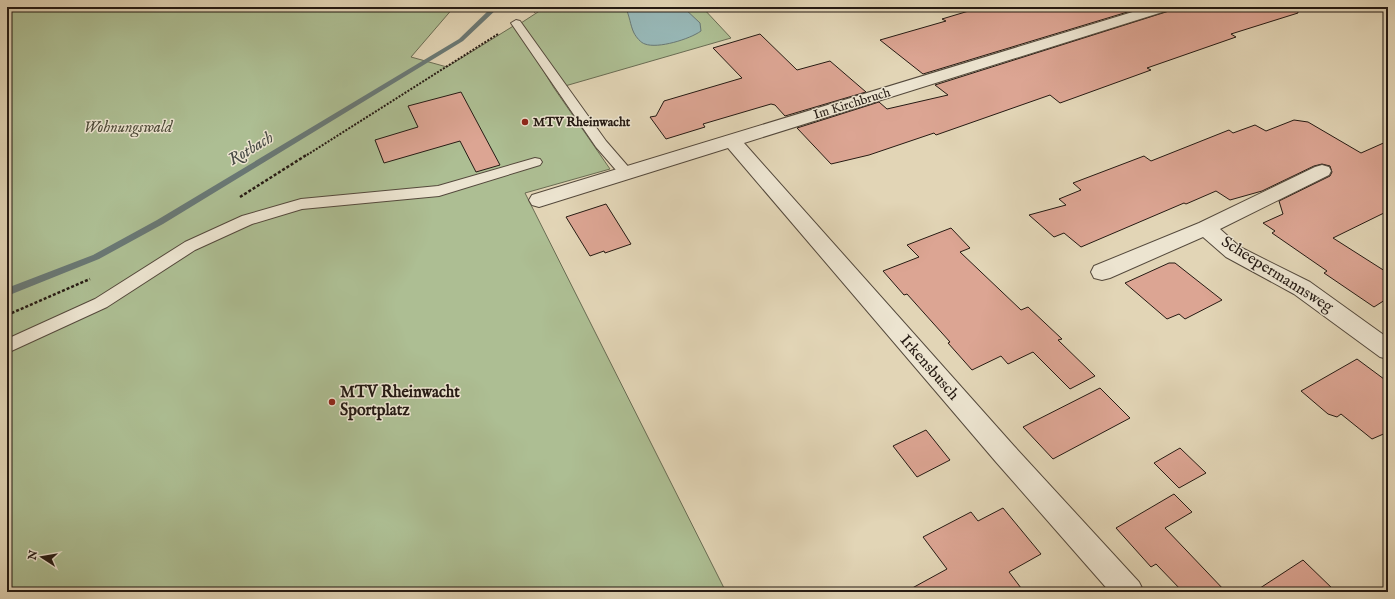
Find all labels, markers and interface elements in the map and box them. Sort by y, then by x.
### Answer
street label: Im Kirchbruch [811,84,893,124]
place label: MTV Rheinwacht [533,114,631,131]
marker: MTV Rheinwacht [520,117,530,127]
park label: Wohnungswald [84,118,174,138]
water label: Rotbach [225,127,277,171]
street label: Scheepermannsweg [1217,232,1337,318]
street label: Irkensbusch [895,331,963,405]
place label: MTV Rheinwacht Sportplatz [340,383,460,421]
marker: MTV Rheinwacht Sportplatz [327,397,337,407]
north arrow [22,537,62,577]
text: N [25,549,41,562]

